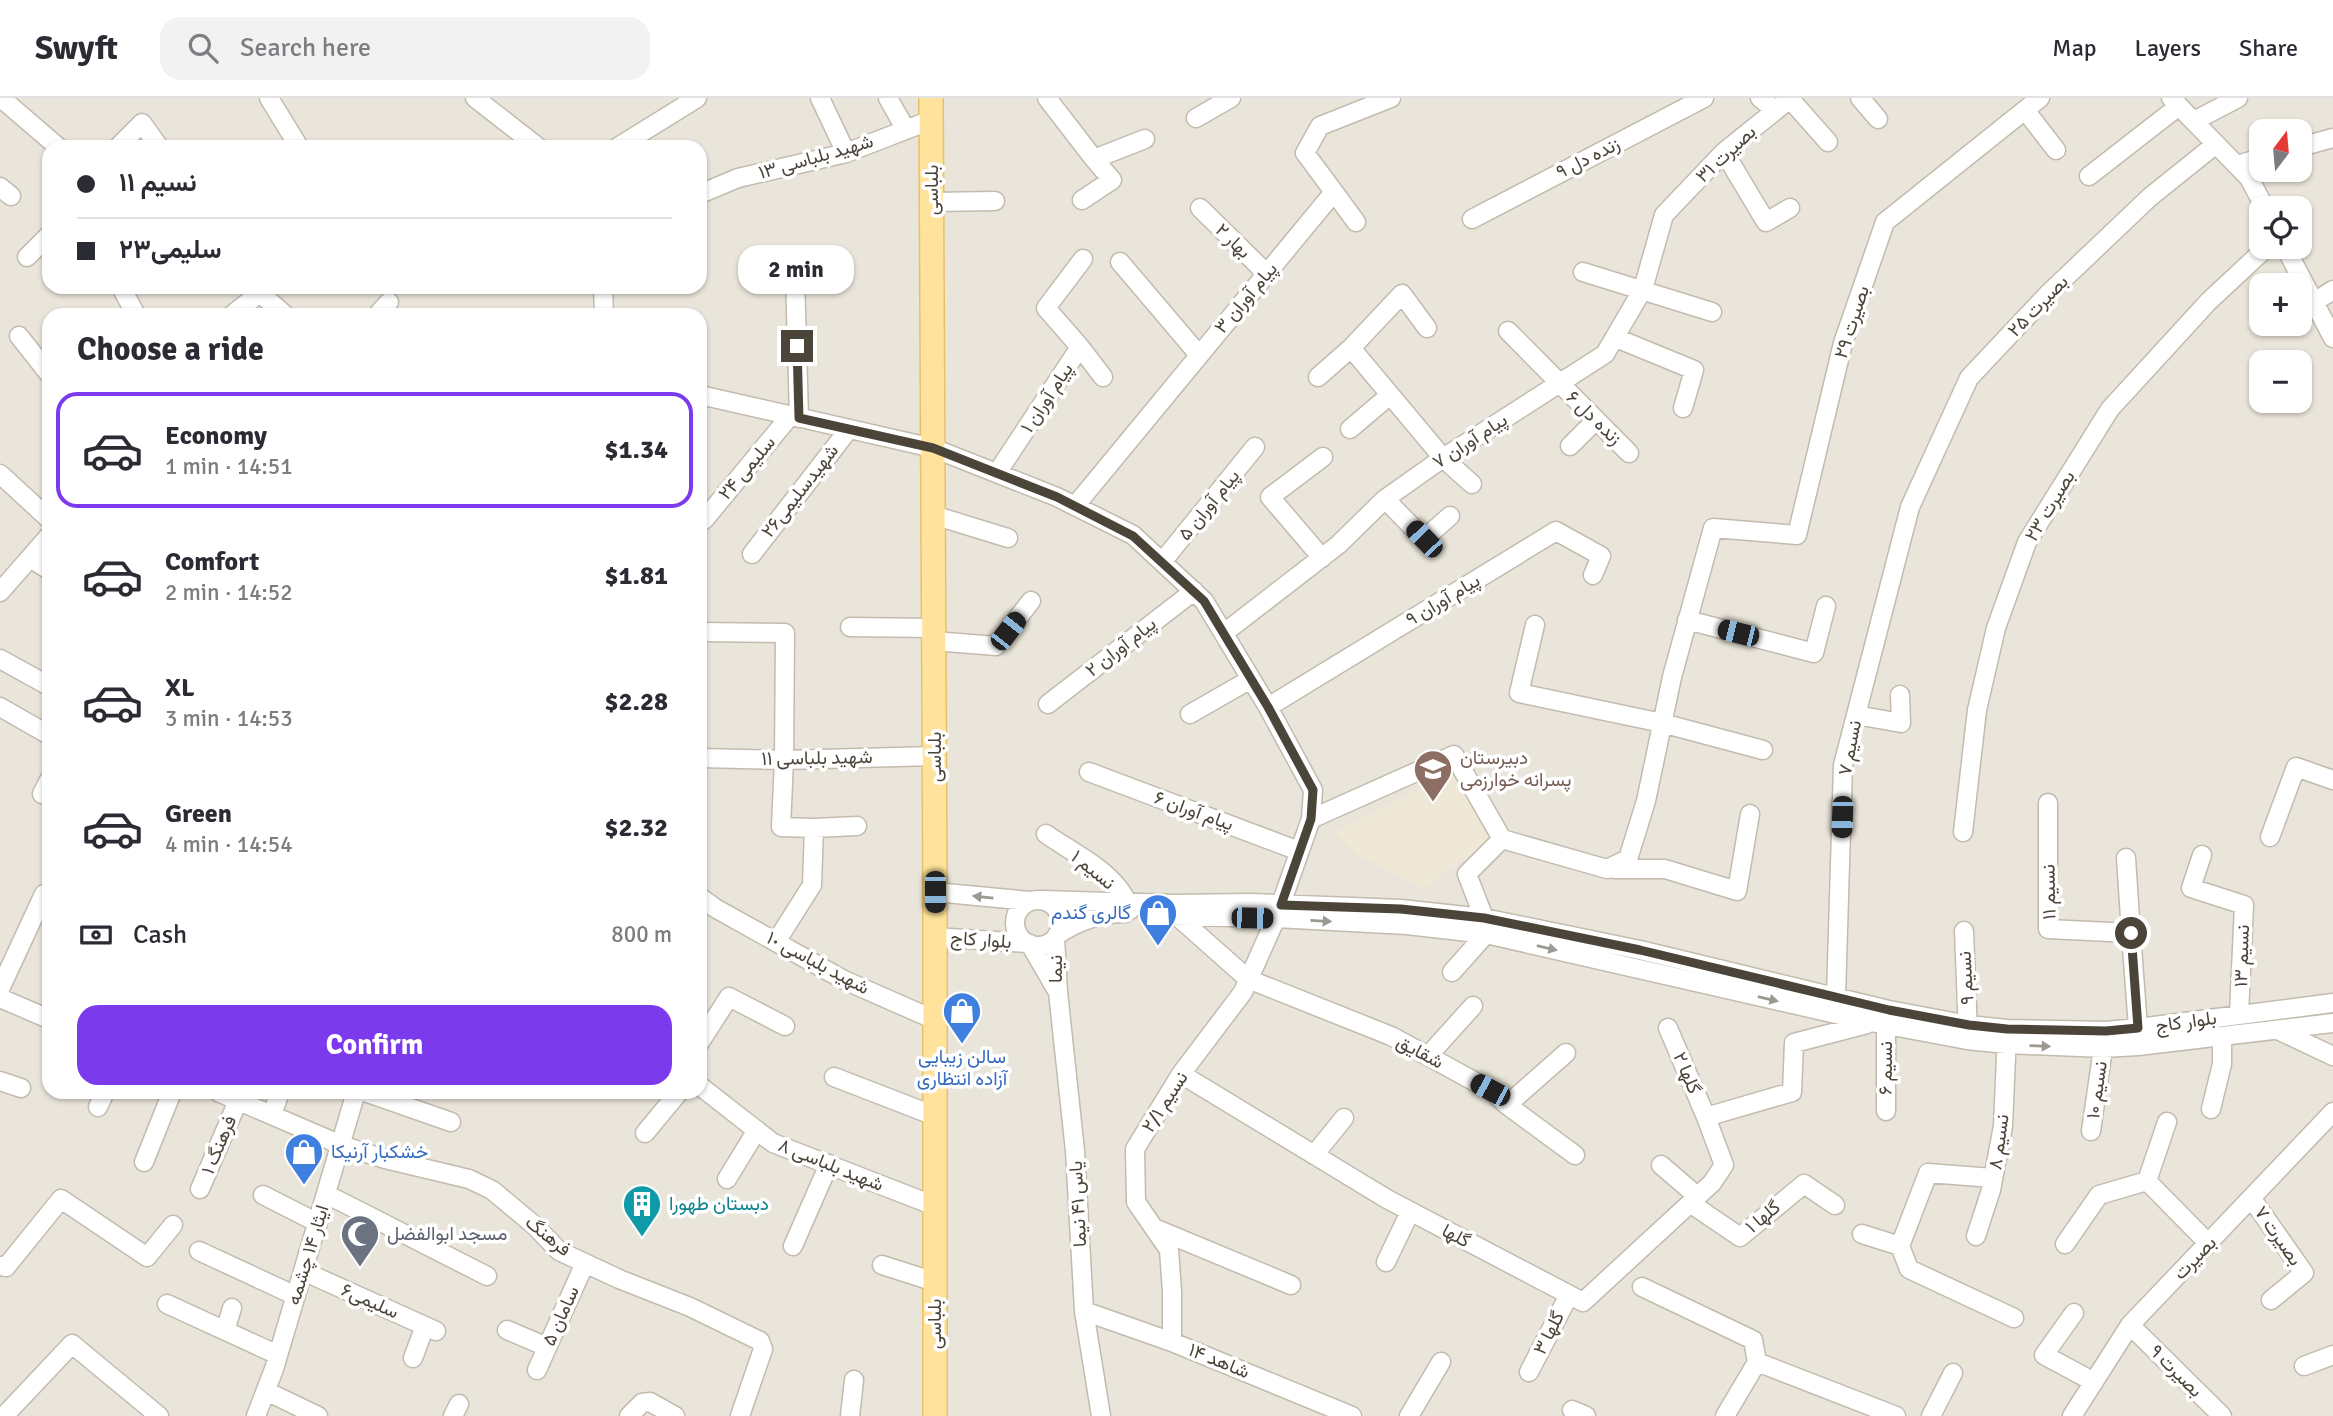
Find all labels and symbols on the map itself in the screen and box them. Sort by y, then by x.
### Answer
north arrow [2249,119,2312,182]
street label: بصیرت ۳۱ [1691,120,1761,188]
street label: شهید بلباسی ١٣ [756,129,876,185]
street label: زنده دل ۹ [1552,132,1624,184]
street label: بلباسی [920,165,944,215]
street label: بهار ۲ [1210,218,1256,264]
callout: 2 min [739,244,855,294]
street label: پیام آوران ۳ [1209,257,1284,339]
street label: بصیرت ۲۵ [2003,270,2073,342]
street label: بصیرت ۲۹ [1829,283,1875,361]
route end [781,330,813,362]
street label: پیام آوران ۱ [1015,358,1079,438]
street label: زنده دل ۶ [1561,386,1627,450]
street label: پیام آوران ۷ [1428,408,1513,475]
street label: سلیمی ۲۴ [713,431,781,505]
street label: شهیدسلیمی۲۶ [756,439,844,543]
street label: پیام آوران ۵ [1173,465,1246,546]
street label: بصیرت ۲۳ [2019,466,2081,546]
car [1402,517,1447,561]
street label: پیام آوران ۹ [1401,568,1485,632]
car [987,608,1030,654]
street label: پیام آوران ۲ [1081,612,1162,683]
car [1716,618,1761,648]
street label: نسیم ۷ [1833,718,1867,778]
street label: بلباسی [923,732,947,782]
street label: شهید بلباسی ١١ [761,745,873,771]
place label: دبیرستان پسرانه خوارزمی [1460,746,1572,793]
school or university icon: دبیرستان پسرانه خوارزمی [1412,748,1454,803]
street label: پیام آوران ۶ [1151,786,1237,837]
car [1831,796,1854,838]
street label: نسیم ۱ [1066,845,1120,895]
street label: نسیم ۱۱ [2037,864,2061,920]
car [925,871,946,913]
one-way arrow [971,891,993,902]
shop icon: گالری گندم [1137,892,1179,947]
place label: گالری گندم [1051,901,1131,925]
car [1231,907,1274,929]
one-way arrow [1311,915,1333,926]
route start [2115,917,2147,949]
street label: نسیم ۱۳ [2229,924,2255,988]
street label: شهید بلباسی ١٠ [762,926,874,1000]
street label: بلوار کاج [950,926,1012,954]
one-way arrow [1536,943,1558,954]
street label: نسیم ۹ [1953,951,1979,1005]
street label: نیما [1044,955,1068,983]
shop icon: سالن زیبایی آزاده انتظاری [941,990,983,1045]
one-way arrow [1758,994,1780,1005]
street label: بلوار کاج [2154,1006,2218,1038]
street label: شقایق [1392,1030,1448,1074]
one-way arrow [2030,1040,2052,1051]
street label: نسیم ۶ [1874,1041,1898,1095]
place label: سالن زیبایی آزاده انتظاری [917,1045,1009,1091]
street label: گلها ۲ [1668,1048,1706,1098]
street label: نسیم ۱۰ [2081,1060,2113,1120]
street label: نسیم ۲/۱ [1136,1067,1194,1137]
car [1467,1071,1514,1109]
street label: فرهنگ ۱ [196,1112,242,1178]
street label: نسیم ۸ [1983,1113,2015,1171]
shop icon: خشکبار آرنیکا [283,1131,325,1186]
street label: شهید بلباسی ۸ [775,1133,887,1197]
place label: خشکبار آرنیکا [331,1140,428,1164]
street label: یاس ۴۱ نیما [1064,1160,1092,1248]
building icon: دبستان طهورا [621,1183,663,1238]
place label: دبستان طهورا [669,1192,769,1216]
street label: گلها ۱ [1741,1195,1785,1239]
street label: ایثار ۱۴ چشمه [281,1202,336,1308]
street label: بصیرت ۷ [2249,1202,2307,1270]
street label: فرهنگ [520,1210,576,1262]
mosque icon: مسجد ابوالفضل [339,1213,381,1268]
street label: گلها [1438,1219,1474,1253]
place label: مسجد ابوالفضل [387,1222,507,1246]
street label: بصیرت [2168,1231,2222,1285]
street label: سلیمی۶ [337,1278,403,1324]
street label: سامان ۵ [537,1282,585,1350]
street label: بلباسی [923,1299,947,1349]
street label: گلها ۳ [1528,1307,1570,1359]
street label: شاهد ۱۴ [1185,1338,1253,1384]
street label: بصیرت ۹ [2144,1339,2208,1403]

